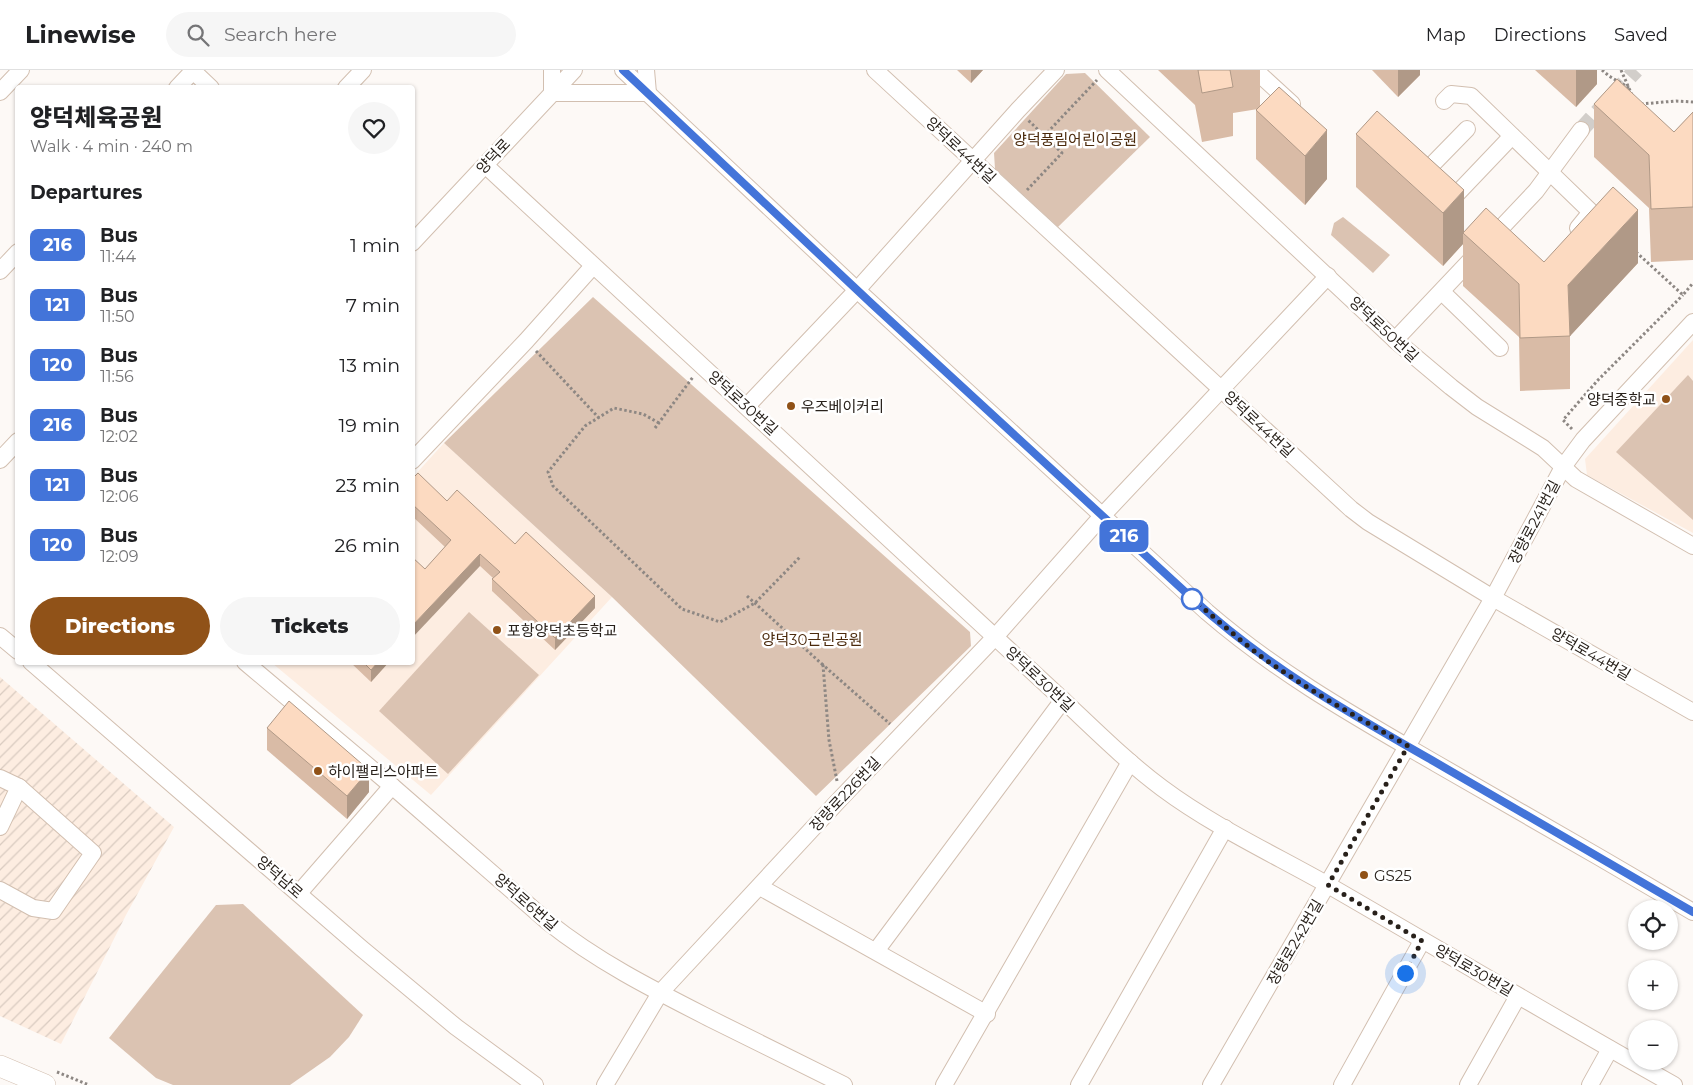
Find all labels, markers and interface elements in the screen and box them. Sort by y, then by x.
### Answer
search box [166,12,516,57]
text: Linewise [25,20,136,49]
icon: search [184,21,212,49]
text: Search here [224,23,337,46]
text: Map [1426,24,1466,46]
text: Directions [1494,24,1586,46]
text: Saved [1614,24,1668,46]
button: heart [348,102,400,154]
text: 양덕체육공원 [30,103,162,132]
street label: 양덕로44번길 [922,113,1000,187]
park label: 양덕풍림어린이공원 [1013,130,1137,149]
street label: 양덕로 [472,134,514,178]
text: Walk · 4 min · 240 m [30,137,193,156]
text: Departures [30,181,142,204]
text: Bus [100,224,138,247]
text: 216 [43,234,72,256]
text: 1 min [350,234,400,257]
text: 11:44 [100,247,136,266]
text: Bus [100,284,138,307]
street label: 양덕로50번길 [1346,292,1422,366]
text: 121 [45,294,70,316]
text: 7 min [346,294,400,317]
text: 11:50 [100,307,135,326]
text: Bus [100,344,138,367]
text: 120 [43,354,72,376]
text: 13 min [339,354,400,377]
text: 11:56 [100,367,134,386]
street label: 양덕로30번길 [704,367,782,439]
street label: 양덕로44번길 [1220,387,1298,461]
place label: 양덕중학교 [1587,390,1656,409]
marker: 양덕중학교 [1660,393,1672,405]
place label: 우즈베이커리 [801,397,884,416]
marker: 우즈베이커리 [785,400,797,412]
text: Bus [100,404,138,427]
text: 216 [43,414,72,436]
text: 19 min [338,414,400,437]
text: 12:02 [100,427,138,446]
text: Bus [100,464,138,487]
text: 121 [45,474,70,496]
text: 23 min [335,474,400,497]
street label: 장량로241번길 [1504,477,1564,567]
text: 12:06 [100,487,139,506]
line badge: 216 [1095,520,1153,552]
text: Bus [100,524,138,547]
text: 216 [1109,525,1139,547]
text: 120 [43,534,72,556]
text: 26 min [335,534,400,557]
text: 12:09 [100,547,139,566]
unlabelled marker [1181,588,1203,610]
button: Directions [30,597,210,655]
button: Tickets [220,597,400,655]
place label: 포항양덕초등학교 [507,621,617,640]
marker: 포항양덕초등학교 [491,624,503,636]
street label: 양덕로44번길 [1548,624,1634,684]
park label: 양덕30근린공원 [761,630,863,649]
street label: 양덕로30번길 [1002,642,1078,716]
street label: 장량로226번길 [806,753,884,835]
place label: 하이팰리스아파트 [328,762,439,781]
marker: 하이팰리스아파트 [312,765,324,777]
street label: 양덕남로 [253,852,307,902]
place label: GS25 [1374,866,1412,885]
street label: 양덕로6번길 [490,869,562,935]
marker: GS25 [1358,869,1370,881]
street label: 장량로242번길 [1263,896,1327,988]
map controls [1628,900,1678,1070]
button: locate [1628,900,1678,950]
street label: 양덕로30번길 [1431,940,1517,1000]
button: + [1628,960,1678,1010]
your location [1393,961,1418,986]
button: − [1628,1020,1678,1070]

